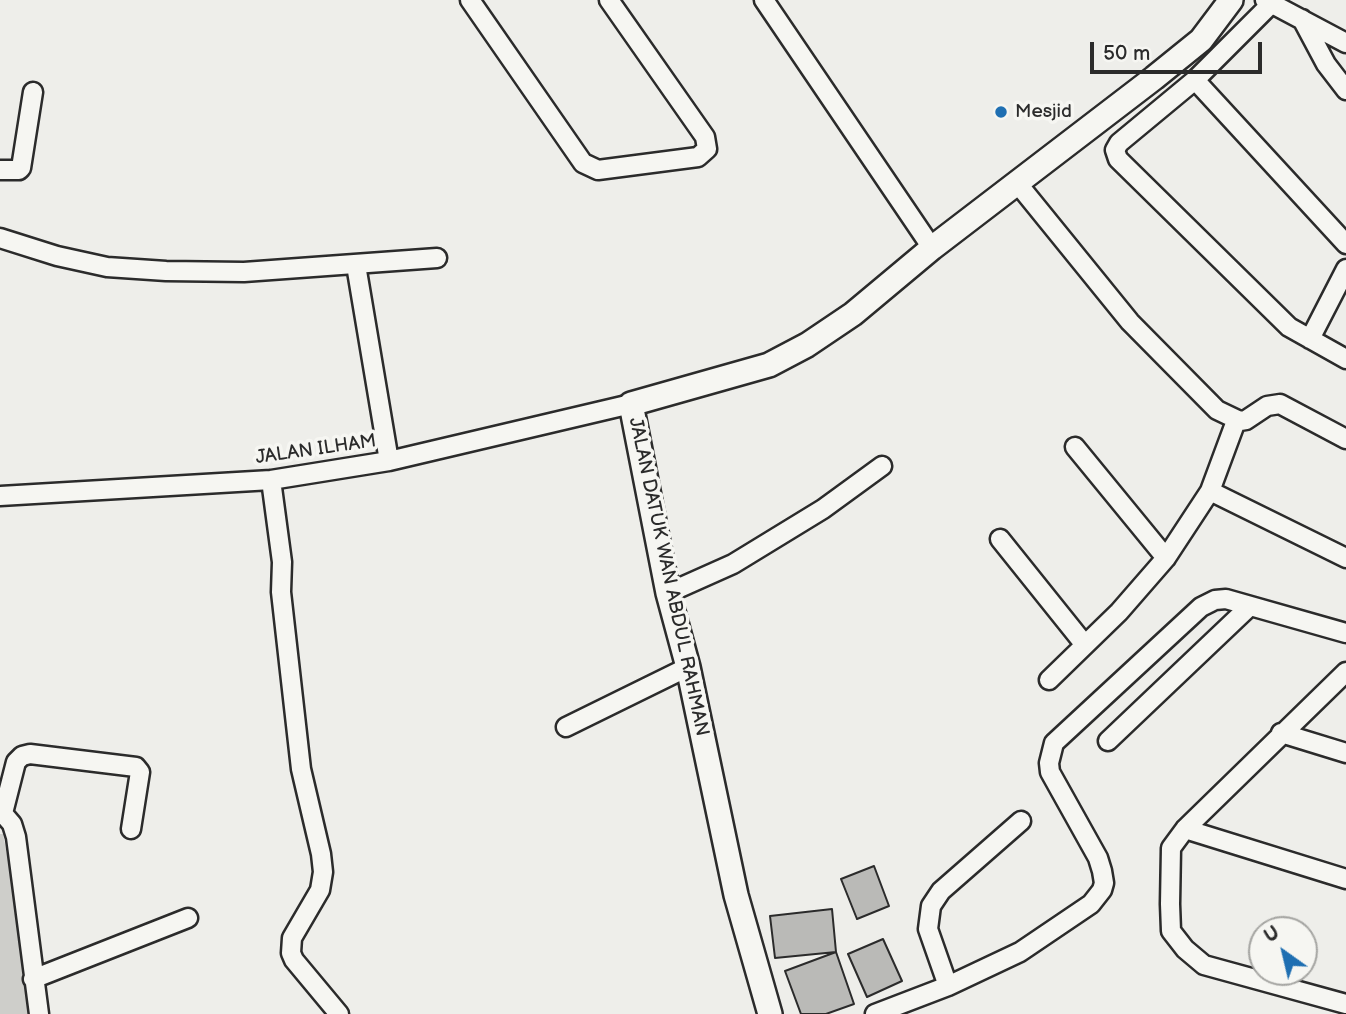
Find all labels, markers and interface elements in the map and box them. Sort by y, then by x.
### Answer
scale bar [1094,28,1266,72]
text: 50 m [1103,41,1150,66]
place label: Mesjid [1015,101,1072,123]
marker: Mesjid [993,104,1009,120]
street label: JALAN DATUK WAN ABDUL RAHMAN [623,416,713,738]
street label: JALAN ILHAM [254,430,378,470]
north arrow [1248,916,1318,986]
text: U [1260,922,1284,948]

